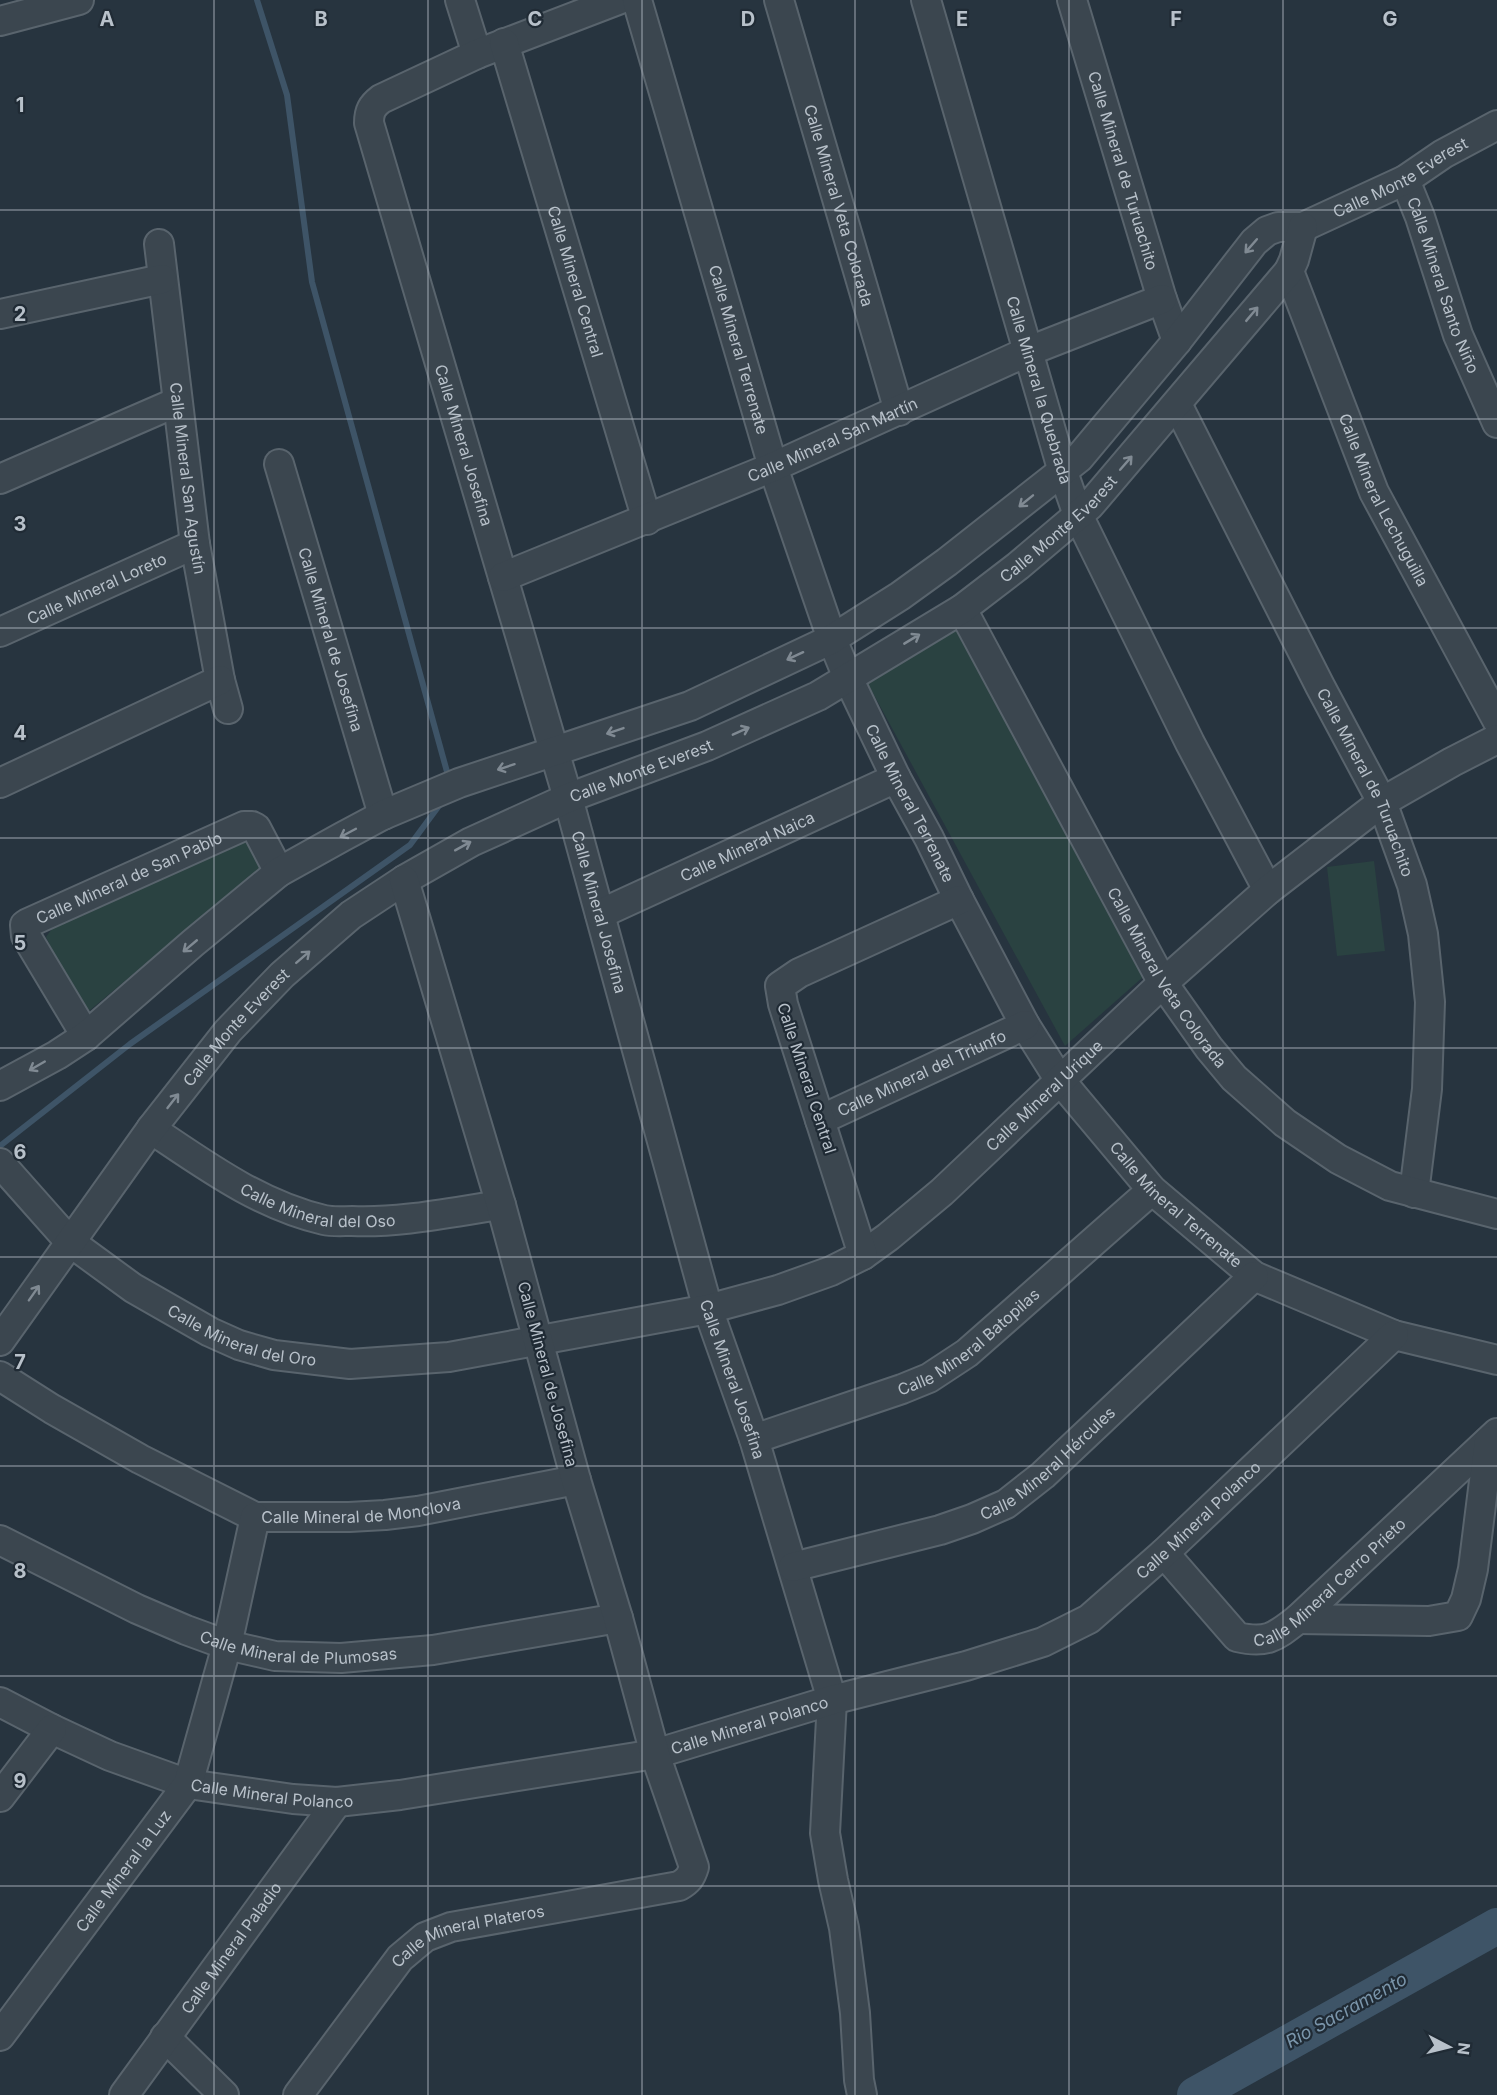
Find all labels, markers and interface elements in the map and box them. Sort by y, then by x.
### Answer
text: A [100,7,115,31]
text: B [314,7,328,31]
text: C [528,7,542,31]
text: D [741,7,755,31]
text: E [956,7,968,31]
text: F [1170,7,1182,31]
text: G [1382,7,1398,31]
street label: Calle Mineral de Turuachito [1084,69,1163,272]
text: 1 [16,93,24,117]
street label: Calle Mineral Veta Colorada [800,102,878,309]
street label: Calle Monte Everest [1329,133,1471,222]
street label: Calle Mineral Santo Niño [1403,194,1484,376]
street label: Calle Mineral Central [543,203,608,360]
one-way arrow [1245,238,1258,254]
street label: Calle Mineral Terrenate [705,262,773,436]
street label: Calle Mineral la Quebrada [1002,294,1076,487]
text: 2 [14,302,26,326]
one-way arrow [1246,306,1259,322]
street label: Calle Mineral Josefina [431,362,497,528]
street label: Calle Mineral San Agustín [166,381,210,576]
street label: Calle Mineral San Martín [745,393,921,486]
street label: Calle Mineral Lechuguilla [1335,411,1433,590]
one-way arrow [1120,455,1133,471]
street label: Calle Monte Everest [995,471,1121,587]
one-way arrow [1018,495,1034,508]
text: 3 [14,512,26,536]
street label: Calle Mineral de Josefina [294,545,368,734]
street label: Calle Mineral Loreto [24,548,170,629]
one-way arrow [903,633,920,645]
one-way arrow [786,651,804,663]
street label: Calle Mineral de Turuachito [1313,684,1418,879]
street label: Calle Mineral Terrenate [861,720,959,885]
text: 4 [13,721,27,745]
one-way arrow [731,725,749,737]
one-way arrow [606,726,625,737]
street label: Calle Monte Everest [567,735,716,807]
one-way arrow [497,762,516,773]
street label: Calle Mineral Naica [677,807,818,886]
street label: Calle Mineral de San Pablo [33,827,225,928]
one-way arrow [340,828,358,839]
street label: Calle Mineral Josefina [567,829,631,995]
one-way arrow [454,840,471,852]
street label: Calle Mineral Veta Colorada [1103,884,1231,1072]
text: 5 [14,931,26,955]
one-way arrow [182,939,198,952]
one-way arrow [295,950,310,964]
street label: Calle Monte Everest [178,964,293,1090]
street label: Calle Mineral Central [773,1000,841,1156]
street label: Calle Mineral del Triunfo [834,1025,1009,1121]
street label: Calle Mineral Urique [982,1035,1107,1155]
one-way arrow [29,1060,46,1072]
one-way arrow [166,1093,179,1109]
street label: Calle Mineral Terrenate [1106,1137,1246,1272]
text: 6 [14,1140,27,1164]
street label: Calle Mineral del Oso [237,1178,396,1231]
street label: Calle Mineral de Josefina [514,1279,582,1469]
street label: Calle Mineral Batopilas [894,1284,1043,1400]
one-way arrow [28,1285,40,1302]
street label: Calle Mineral Josefina [696,1297,769,1461]
street label: Calle Mineral del Oro [164,1300,317,1370]
text: 7 [14,1350,26,1374]
street label: Calle Mineral Hércules [977,1402,1119,1524]
street label: Calle Mineral Polanco [1132,1457,1265,1583]
street label: Calle Mineral de Monclova [261,1493,462,1527]
street label: Calle Mineral Cerro Prieto [1253,1514,1410,1650]
text: 8 [13,1559,27,1583]
street label: Calle Mineral de Plumosas [197,1626,398,1668]
street label: Calle Mineral Polanco [668,1692,831,1759]
text: 9 [14,1769,27,1793]
street label: Calle Mineral Polanco [189,1774,354,1812]
street label: Calle Mineral la Luz [71,1806,175,1936]
street label: Calle Mineral Paladio [176,1878,286,2018]
street label: Calle Mineral Plateros [387,1900,546,1971]
water label: Rio Sacramento [1282,1968,1410,2052]
north arrow [1419,2017,1479,2077]
text: N [1453,2042,1475,2056]

